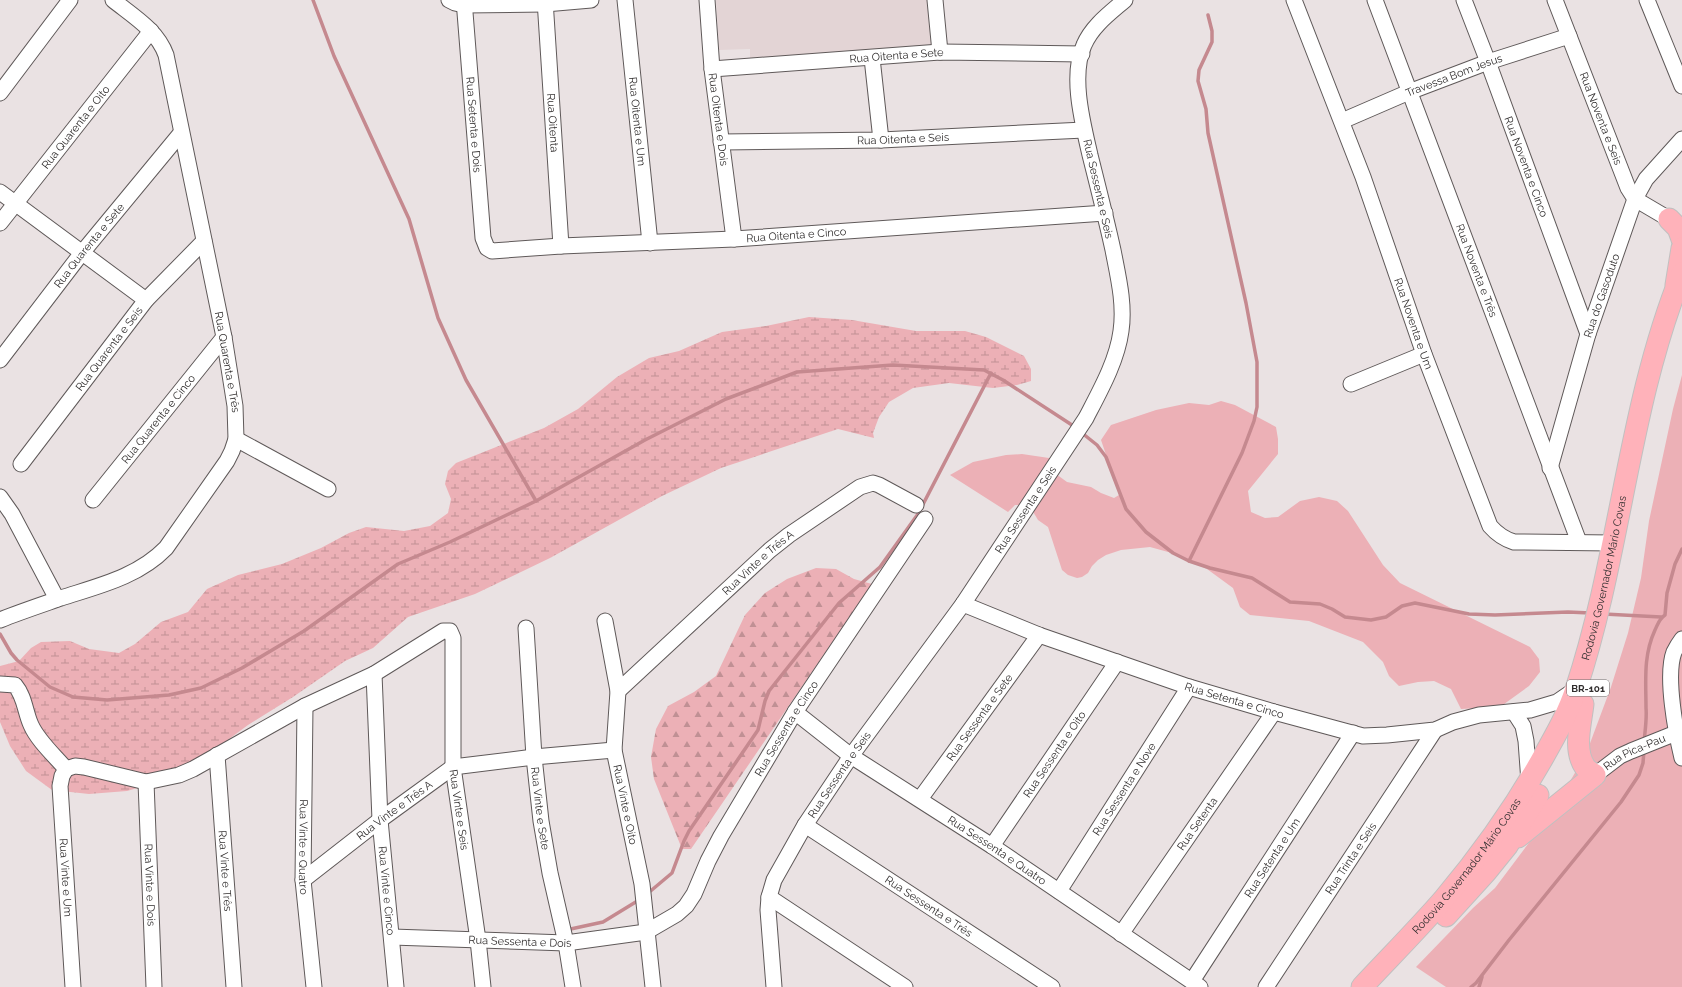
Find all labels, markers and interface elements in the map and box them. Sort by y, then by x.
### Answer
street label: Rua Oitenta e Sete [849,45,944,65]
street label: Travessa Bom Jesus [1403,51,1504,99]
street label: Rua Noventa e Seis [1577,70,1625,167]
street label: Rua Oitenta e Dois [706,72,731,167]
street label: Rua Setenta e Dois [464,76,484,173]
street label: Rua Oitenta e Um [626,76,649,167]
street label: Rua Quarenta e Oito [39,82,112,171]
street label: Rua Oitenta [545,93,561,153]
street label: Rua Noventa e Cinco [1502,114,1551,219]
street label: Rua Oitenta e Seis [857,130,949,147]
street label: Rua Sessenta e Seis [1080,138,1116,240]
street label: Rua Quarenta e Sete [51,200,127,290]
street label: Rua Noventa e Três [1453,222,1500,319]
street label: Rua Oitenta e Cinco [746,225,847,245]
street label: Rua do Gasoduto [1581,251,1622,339]
street label: Rua Noventa e Um [1392,276,1436,371]
street label: Rua Quarenta e Seis [73,304,145,393]
street label: Rua Quarenta e Três [212,310,242,414]
street label: Rua Quarenta e Cinco [118,371,198,466]
street label: Rua Sessenta e Seis [992,464,1059,556]
street label: Rodovia Governador Mário Covas [1579,494,1629,662]
street label: Rua Vinte e Três A [719,527,797,598]
street label: Rua Sessenta e Sete [944,671,1015,763]
street label: Rua Sessenta e Cinco [752,678,821,778]
street label: Rua Setenta e Cinco [1183,679,1286,721]
road number: BR-101 [1567,680,1609,696]
street label: Rua Sessenta e Oito [1020,708,1089,800]
street label: Rua Sessenta e Seis [805,729,873,820]
street label: Rua Pica-Pau [1601,731,1667,773]
street label: Rua Sessenta e Nove [1090,740,1159,838]
street label: Rua Vinte e Oito [611,763,640,846]
street label: Rua Vinte e Sete [529,766,552,851]
street label: Rua Vinte e Seis [447,769,471,851]
street label: Rua Vinte e Três A [354,777,435,843]
street label: Rua Setenta [1174,795,1220,853]
street label: Rodovia Governador Mário Covas [1409,796,1523,936]
street label: Rua Vinte e Quatro [296,799,311,896]
street label: Rua Sessenta e Quatro [945,813,1049,888]
street label: Rua Setenta e Um [1242,816,1303,900]
street label: Rua Trinta e Seis [1322,820,1379,897]
street label: Rua Vinte e Três [216,830,235,912]
street label: Rua Vinte e Um [57,838,75,917]
street label: Rua Vinte e Dois [142,843,158,926]
street label: Rua Vinte e Cinco [376,845,398,936]
street label: Rua Sessenta e Três [883,873,975,940]
street label: Rua Sessenta e Dois [468,933,572,949]

